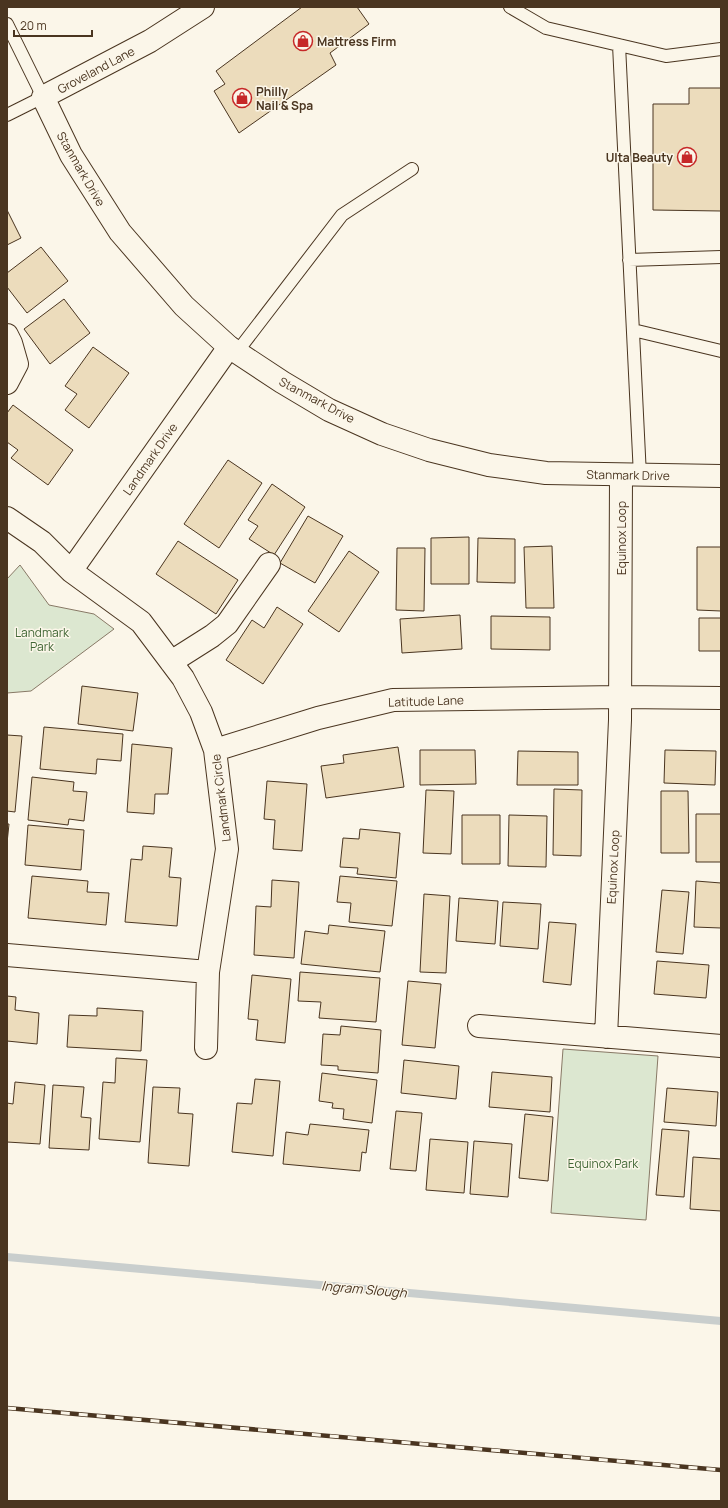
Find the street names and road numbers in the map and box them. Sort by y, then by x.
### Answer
street label: Groveland Lane [54,42,138,98]
street label: Stanmark Drive [53,129,109,209]
street label: Stanmark Drive [276,373,358,427]
street label: Landmark Drive [119,419,181,499]
street label: Stanmark Drive [586,466,670,484]
street label: Equinox Loop [613,501,630,575]
street label: Latitude Lane [388,691,464,711]
street label: Landmark Circle [207,753,235,843]
street label: Equinox Loop [603,830,623,904]

